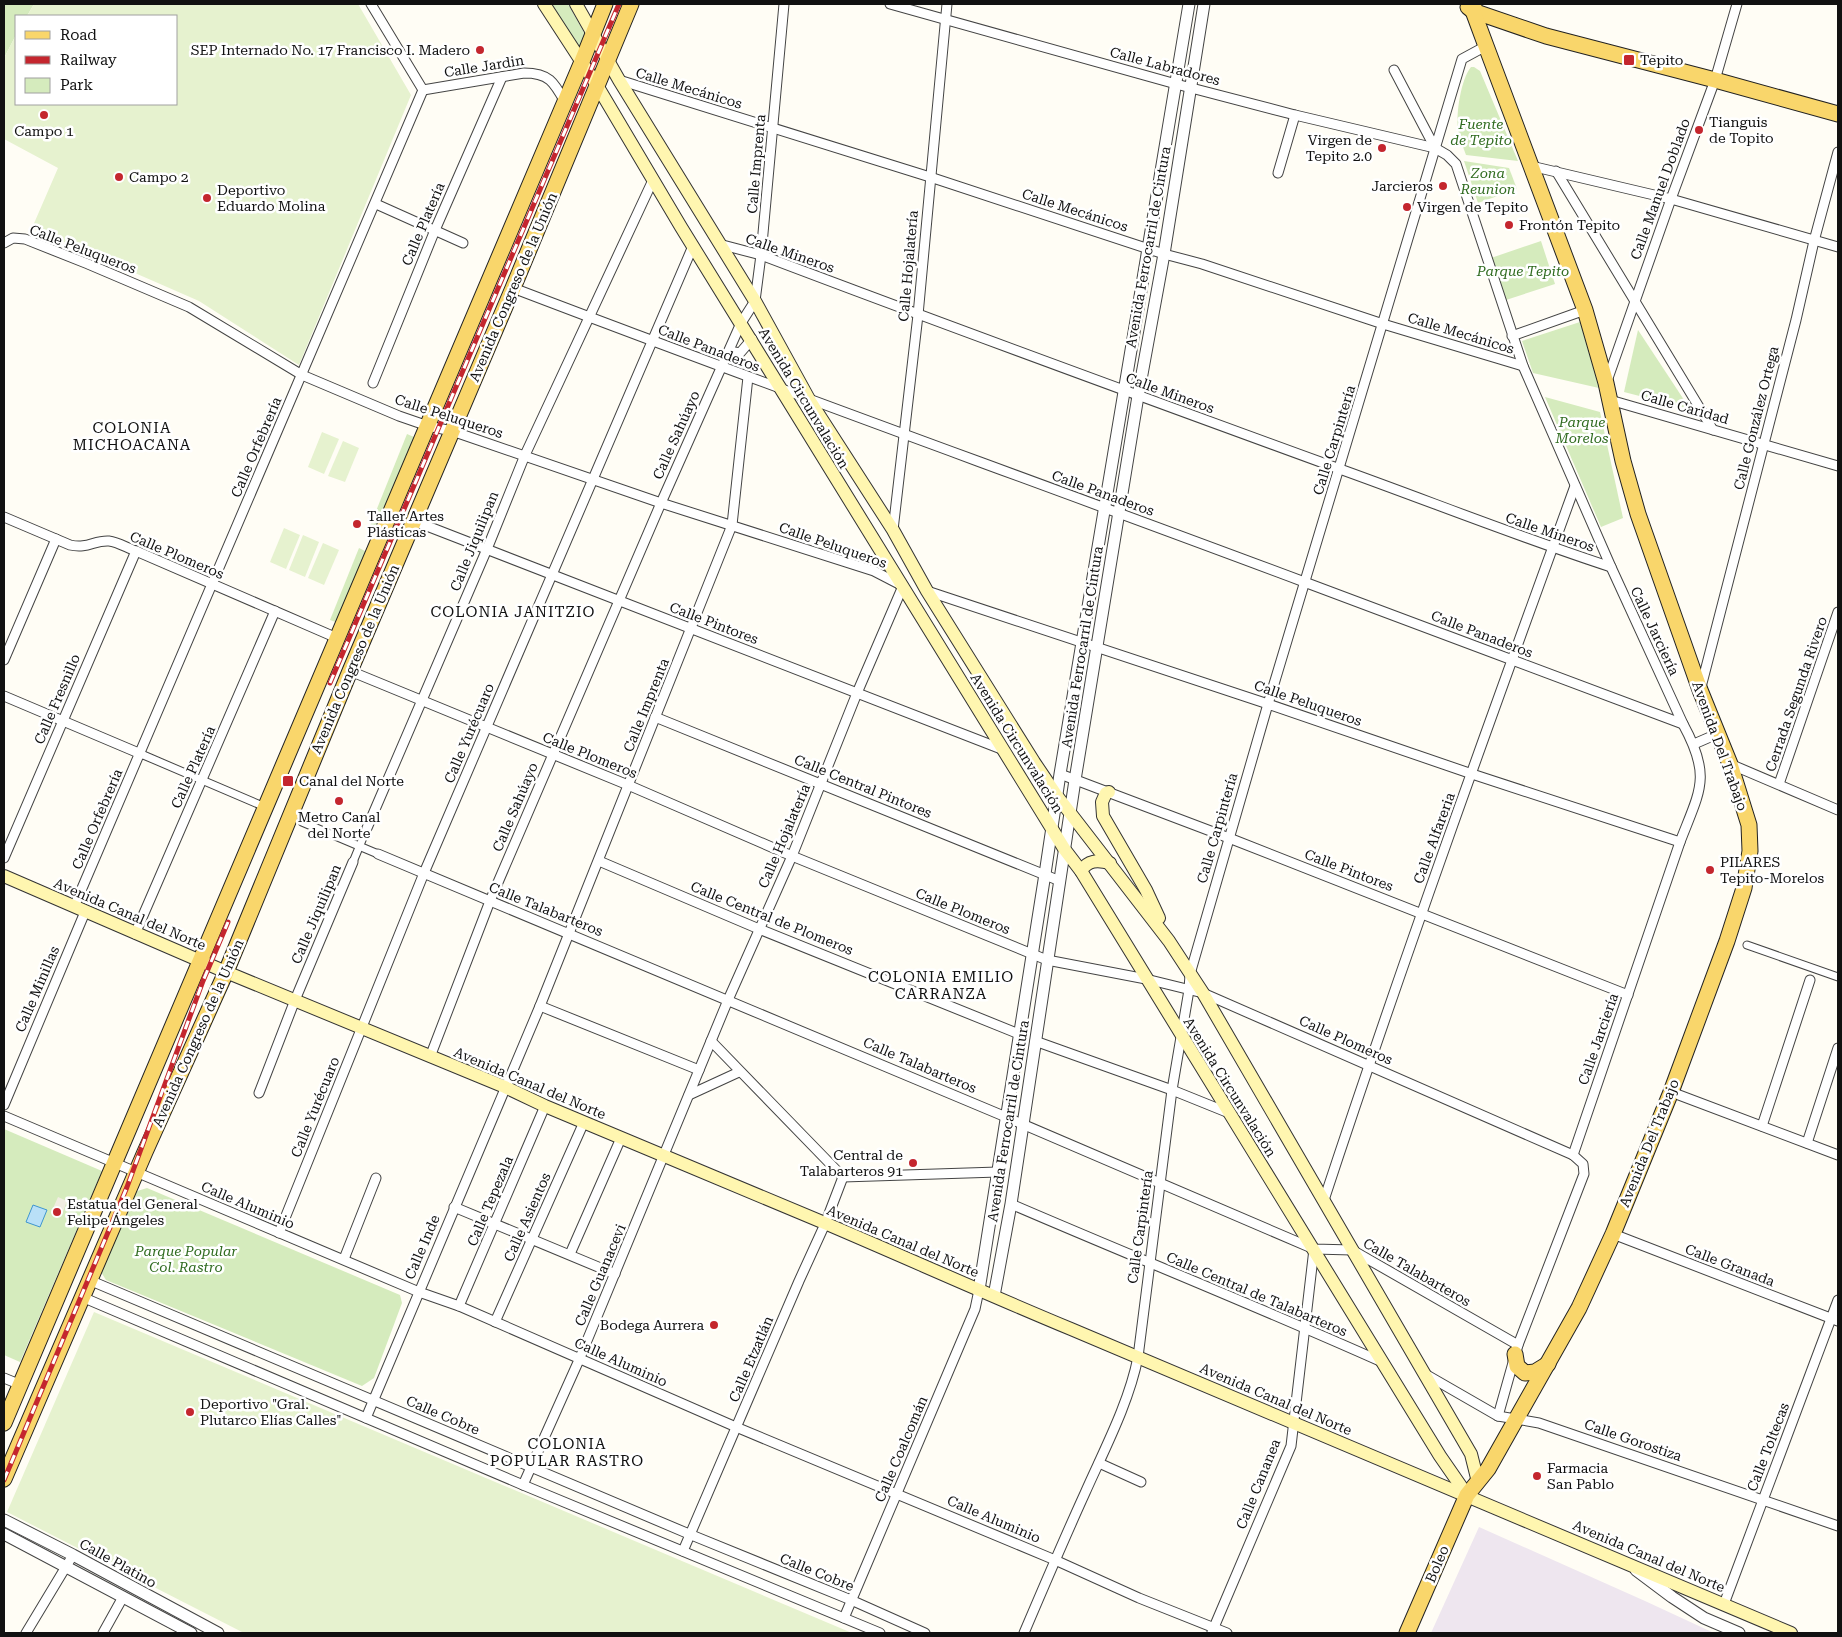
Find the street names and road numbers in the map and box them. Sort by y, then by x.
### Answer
street label: Calle Labradores [1108,44,1222,89]
street label: Calle Jardin [443,52,525,80]
street label: Calle Mecánicos [634,64,744,112]
street label: Calle Imprenta [744,113,768,214]
street label: Calle Manuel Doblado [1627,116,1693,262]
street label: Avenida Ferrocarril de Cintura [1122,145,1174,349]
street label: Calle Platería [398,180,448,268]
street label: Calle Mecánicos [1020,185,1130,235]
street label: Avenida Congreso de la Unión [466,190,560,384]
street label: Calle Hojalatería [895,209,921,322]
street label: Calle Peluqueros [27,221,139,277]
street label: Calle Mineros [743,230,837,276]
street label: Calle Mecánicos [1406,309,1516,357]
street label: Calle Panaderos [656,321,762,375]
street label: Avenida Circunvalación [756,325,852,471]
street label: Calle González Ortega [1730,344,1782,492]
street label: Calle Mineros [1124,370,1217,417]
street label: Calle Carpintería [1310,383,1358,497]
street label: Calle Caridad [1639,387,1731,427]
street label: Calle Sahúayo [649,388,703,482]
street label: Calle Peluqueros [393,391,506,441]
street label: Calle Orfebrería [228,394,285,500]
street label: Calle Panaderos [1050,467,1157,519]
street label: Calle Jiquilipan [447,489,501,593]
street label: Calle Mineros [1503,509,1597,555]
street label: Calle Peluqueros [777,519,889,571]
street label: Calle Plomeros [128,528,227,582]
street label: Avenida Ferrocarril de Cintura [1058,545,1106,749]
street label: Avenida Congreso de la Unión [308,562,402,756]
street label: Calle Jarciería [1627,584,1683,678]
street label: Calle Pintores [667,599,761,647]
street label: Calle Panaderos [1429,607,1535,661]
street label: Cerrada Segunda Rivero [1762,614,1830,774]
street label: Calle Fresnillo [31,651,83,747]
street label: Calle Imprenta [620,655,672,754]
street label: Avenida Circunvalación [967,670,1067,816]
street label: Calle Peluqueros [1252,677,1364,729]
street label: Avenida Del Trabajo [1689,679,1751,813]
street label: Calle Yurécuaro [441,681,497,785]
street label: Calle Platería [168,723,219,811]
street label: Calle Plomeros [540,729,640,781]
street label: Calle Central Pintores [792,751,934,821]
street label: Calle Sahúayo [489,760,541,854]
street label: Calle Orfebrería [69,766,126,872]
street label: Calle Carpintería [1194,771,1241,885]
street label: Calle Hojalatería [755,781,813,891]
street label: Calle Alfareria [1410,790,1458,886]
street label: Calle Pintores [1302,846,1396,894]
street label: Calle Jiquilipan [288,862,344,966]
street label: Avenida Canal del Norte [52,875,209,953]
street label: Calle Central de Plomeros [688,878,856,958]
street label: Calle Talabarteros [487,879,606,939]
street label: Calle Plomeros [913,885,1013,937]
street label: Avenida Congreso de la Unión [149,937,247,1129]
street label: Calle Minillas [12,943,62,1034]
street label: Calle Jarciería [1575,991,1621,1087]
street label: Calle Plomeros [1297,1012,1396,1068]
street label: Avenida Circunvalación [1180,1014,1280,1160]
street label: Avenida Ferrocarril de Cintura [984,1019,1032,1223]
street label: Calle Talabarteros [861,1034,979,1096]
street label: Avenida Canal del Norte [452,1044,609,1122]
street label: Calle Yurécuaro [288,1054,342,1160]
street label: Avenida Del Trabajo [1616,1077,1682,1209]
street label: Calle Tepezala [464,1153,516,1249]
street label: Calle Carpintería [1124,1169,1156,1285]
street label: Calle Asientos [500,1170,554,1264]
street label: Calle Aluminio [199,1178,297,1232]
street label: Avenida Canal del Norte [825,1202,982,1280]
street label: Calle Inde [401,1212,443,1282]
street label: Calle Guanacevi [571,1221,629,1329]
street label: Calle Talabarteros [1360,1235,1474,1309]
street label: Calle Granada [1683,1241,1777,1290]
street label: Calle Central de Talabarteros [1164,1249,1350,1340]
street label: Calle Etzatlán [726,1314,776,1404]
street label: Calle Aluminio [572,1334,670,1390]
street label: Avenida Canal del Norte [1198,1360,1355,1438]
street label: Calle Cobre [404,1392,483,1438]
street label: Calle Coalcomán [871,1393,931,1505]
street label: Calle Toltecas [1744,1400,1792,1494]
street label: Calle Gorostiza [1582,1416,1684,1464]
street label: Calle Cananea [1233,1436,1284,1531]
street label: Calle Aluminio [945,1492,1043,1546]
street label: Avenida Canal del Norte [1571,1517,1728,1595]
street label: Calle Platino [77,1535,159,1591]
street label: Boleo [1422,1543,1452,1585]
street label: Calle Cobre [778,1550,857,1594]

